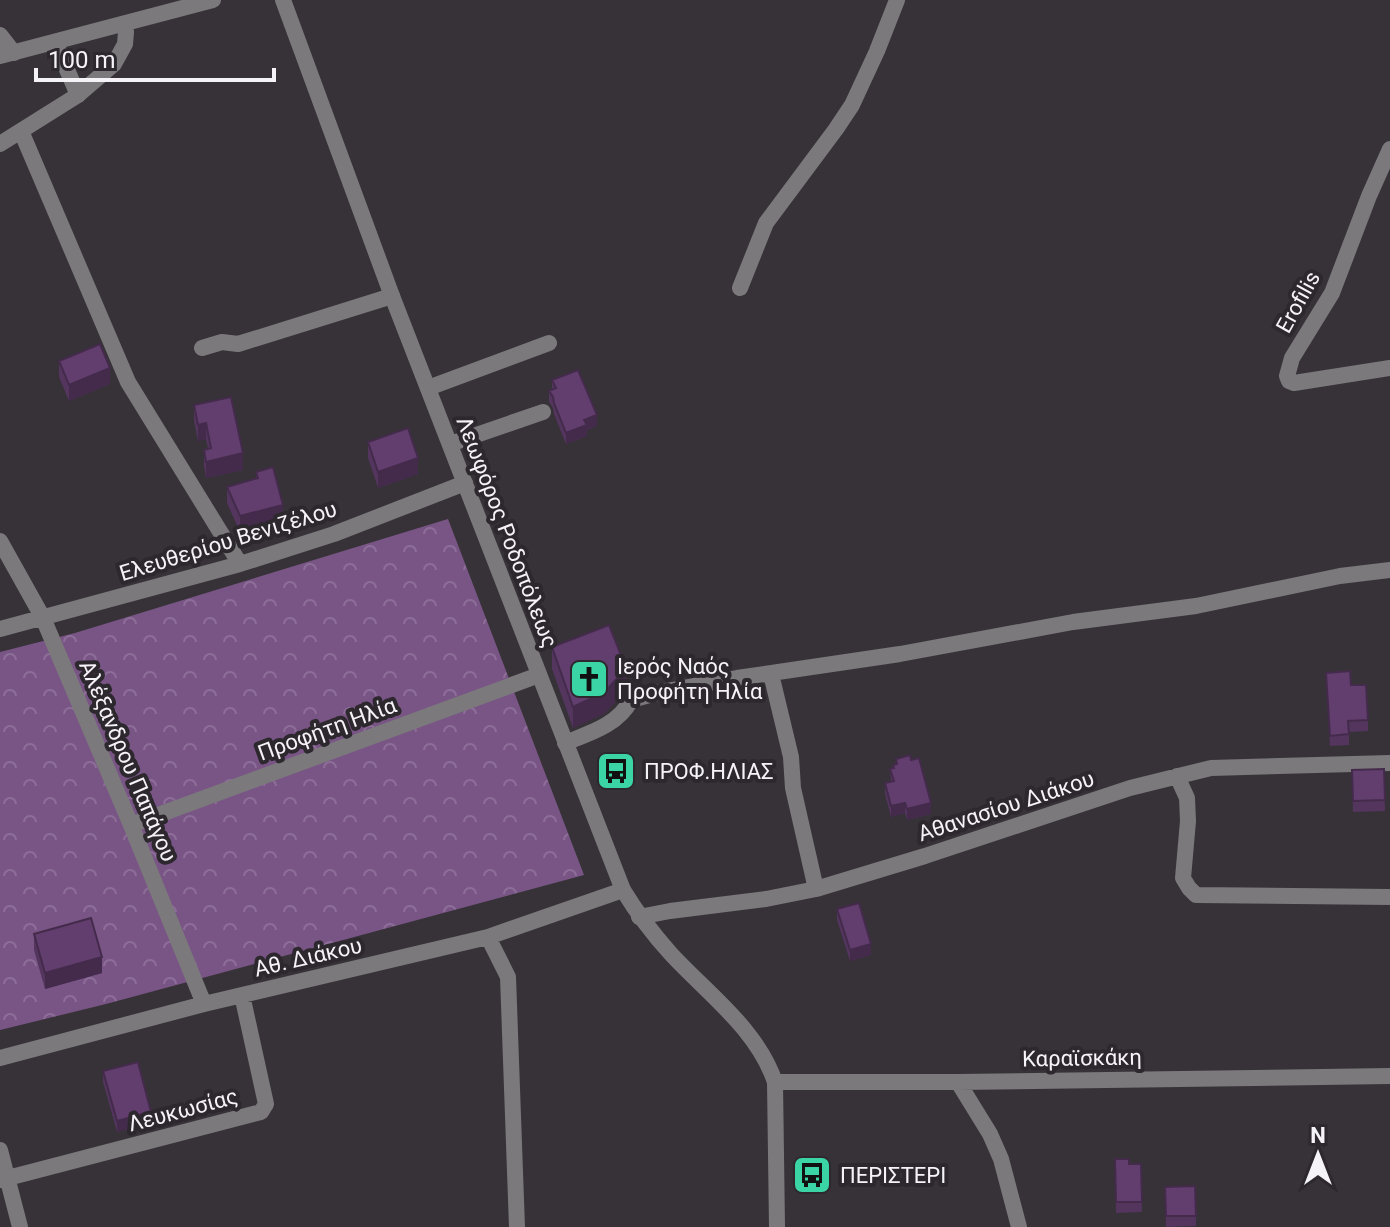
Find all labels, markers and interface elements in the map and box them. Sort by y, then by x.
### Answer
scale bar [36,32,274,82]
text: 100 m [48,46,115,74]
street label: Erofilis [1271,267,1325,337]
street label: Λεωφόρος Ροδοπόλεως [451,413,563,651]
street label: Ελευθερίου Βενιζέλου [116,496,340,586]
place label: Ιερός Ναός Προφήτη Ηλία [617,654,763,704]
street label: Αλέξανδρου Παπάγου [74,657,182,865]
church icon: Ιερός Ναός Προφήτη Ηλία [568,658,610,700]
street label: Προφήτη Ηλία [254,692,400,766]
bus stop icon: ΠΡΟΦ.ΗΛΙΑΣ [595,750,637,792]
place label: ΠΡΟΦ.ΗΛΙΑΣ [644,759,774,784]
street label: Αθανασίου Διάκου [915,766,1097,846]
street label: Αθ. Διάκου [252,932,364,982]
street label: Καραϊσκάκη [1022,1044,1142,1072]
street label: Λευκωσίας [125,1083,241,1137]
north arrow [1278,1115,1358,1195]
text: N [1310,1123,1326,1148]
bus stop icon: ΠΕΡΙΣΤΕΡΙ [791,1154,833,1196]
place label: ΠΕΡΙΣΤΕΡΙ [840,1163,946,1188]

